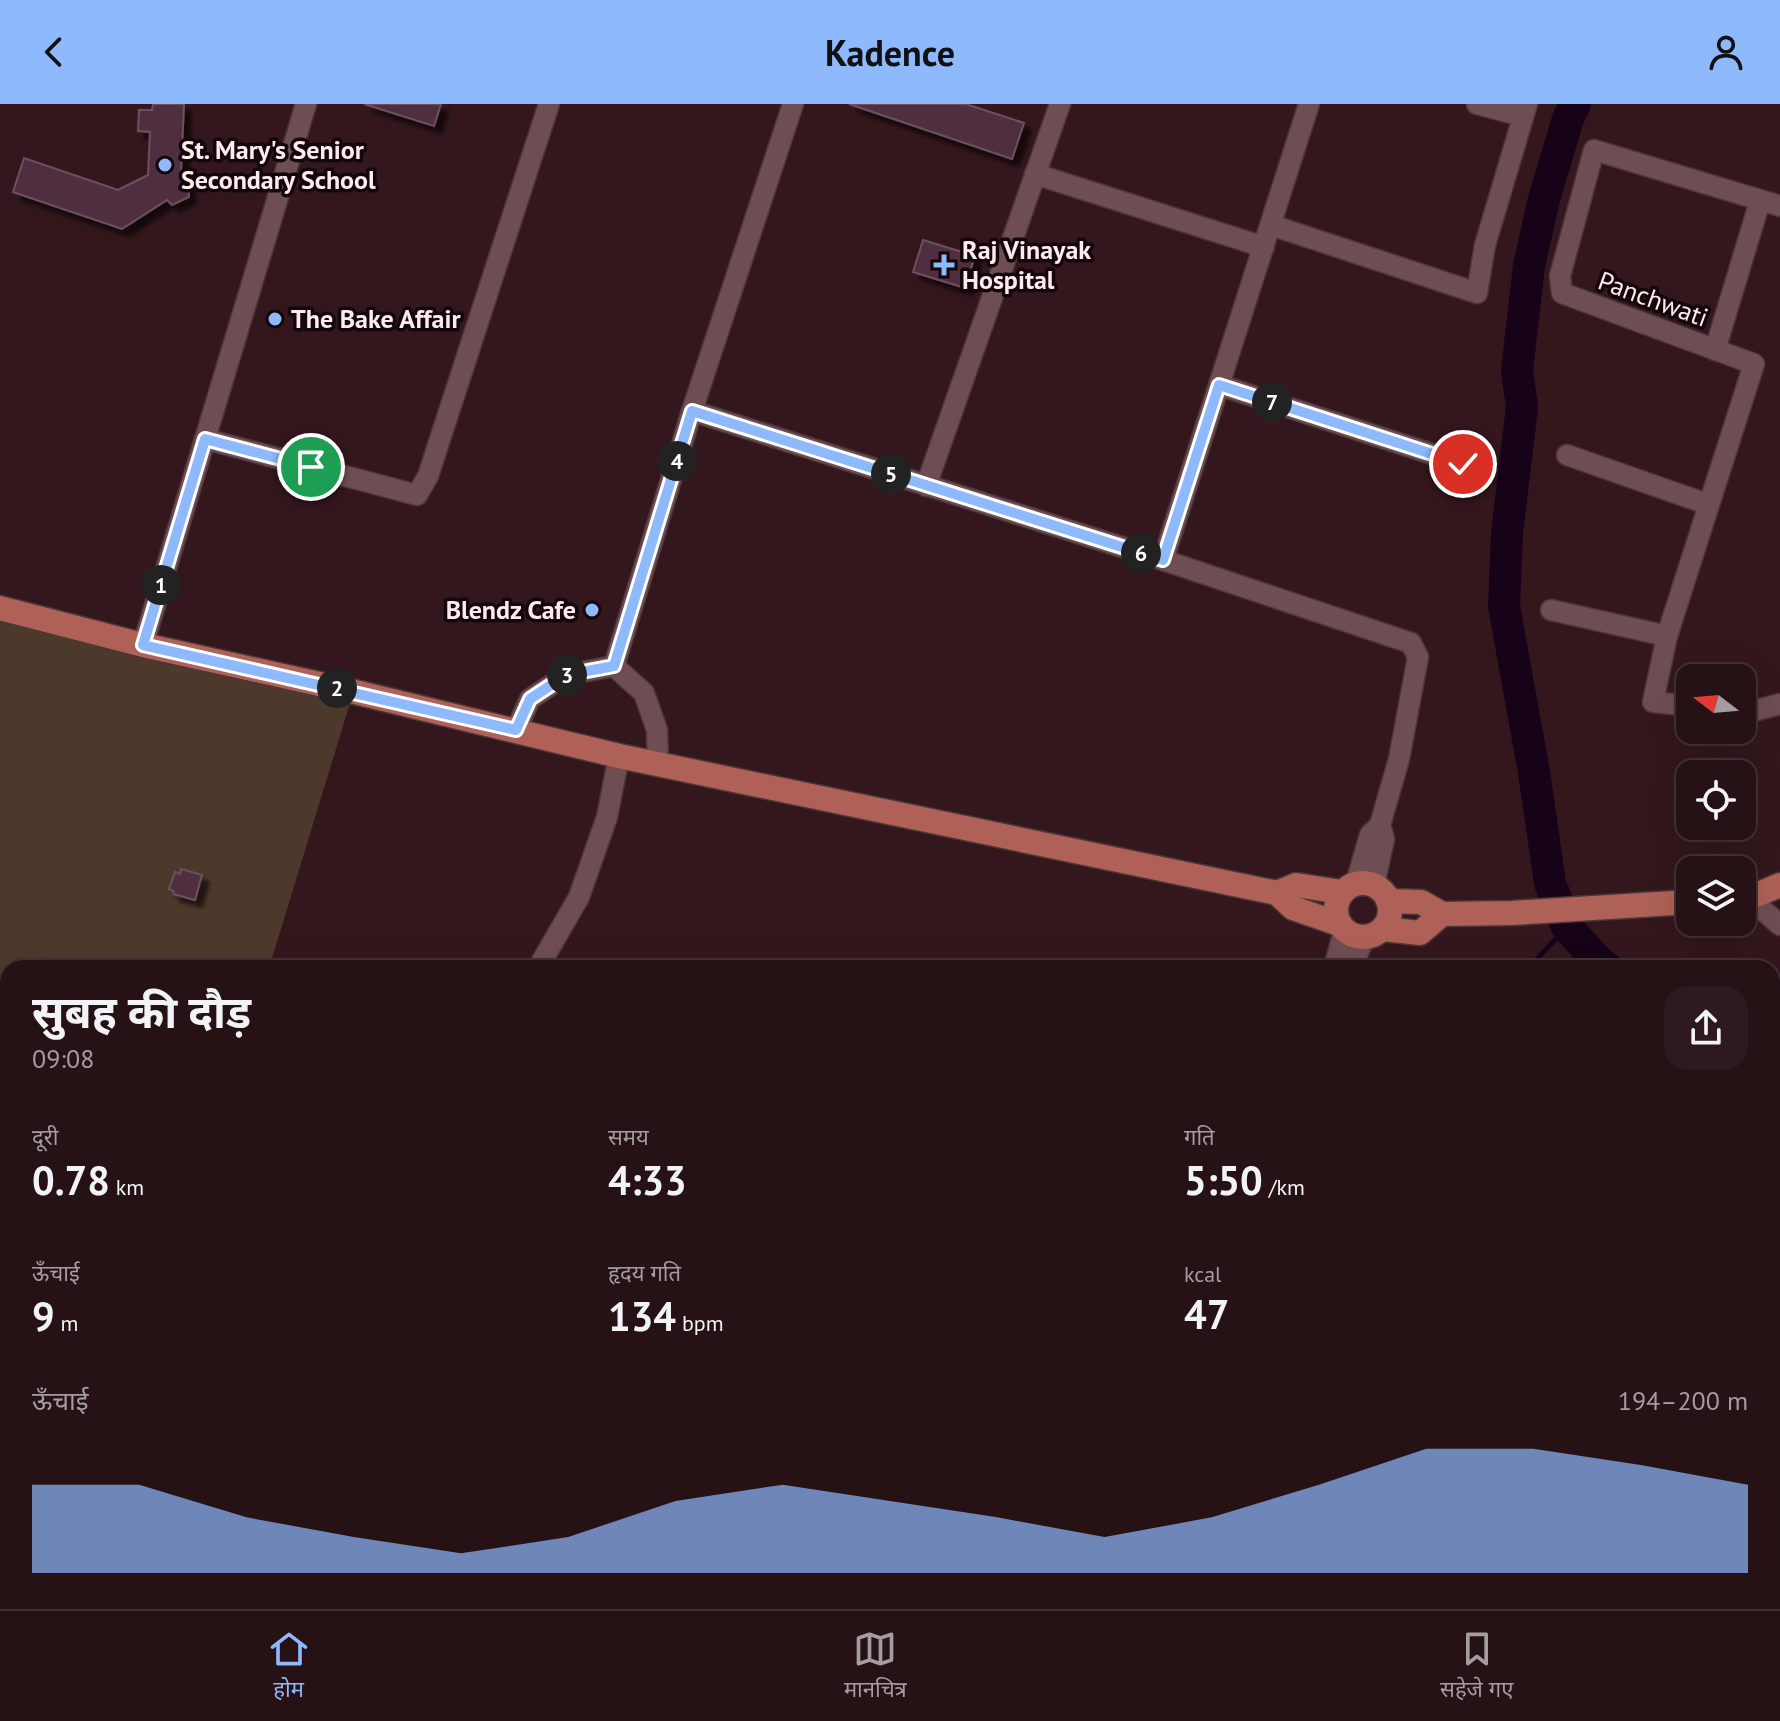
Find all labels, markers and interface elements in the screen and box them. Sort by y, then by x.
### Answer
text: Kadence [825,29,955,76]
icon: back [32,30,76,74]
icon: person [1704,30,1748,74]
place label: St. Mary's Senior Secondary School [181,133,376,196]
marker: St. Mary's Senior Secondary School [156,156,174,174]
place label: Raj Vinayak Hospital [962,233,1091,296]
marker: Raj Vinayak Hospital [933,254,955,276]
street label: Panchwati [1594,263,1713,334]
place label: The Bake Affair [291,302,461,335]
marker: The Bake Affair [266,310,284,328]
pin: 7 [1252,382,1292,422]
text: 7 [1266,388,1278,416]
pin [1429,430,1497,498]
pin [277,433,345,501]
pin: 4 [657,441,697,481]
icon: check [1441,442,1485,486]
icon: arrive [289,445,333,489]
text: 4 [671,447,683,475]
pin: 5 [871,454,911,494]
text: 5 [885,460,897,488]
pin: 6 [1121,533,1161,573]
text: 6 [1135,539,1147,567]
pin: 1 [141,565,181,605]
text: 1 [155,571,167,599]
place label: Blendz Cafe [446,593,576,626]
marker: Blendz Cafe [583,601,601,619]
pin: 3 [547,655,587,695]
text: 3 [561,661,573,689]
north arrow [1676,664,1756,744]
map controls [1676,664,1756,936]
pin: 2 [317,668,357,708]
text: 2 [331,674,343,702]
button: locate [1676,760,1756,840]
button: layers [1676,856,1756,936]
text: सुबह की दौड़ [32,983,251,1040]
button: share [1664,986,1748,1070]
text: 09:08 [32,1042,94,1075]
text: दूरी [32,1123,58,1151]
text: समय [608,1123,649,1151]
text: गति [1184,1123,1215,1151]
text: 0.78 [32,1154,110,1206]
text: 4:33 [608,1154,687,1206]
text: 5:50 [1184,1154,1263,1206]
text: km [110,1173,144,1201]
text: /km [1263,1173,1305,1201]
text: ऊँचाई [32,1259,80,1287]
text: हृदय गति [608,1259,681,1287]
text: kcal [1184,1260,1222,1288]
text: 47 [1184,1288,1229,1340]
text: 9 [32,1290,55,1342]
text: 134 [608,1290,676,1342]
text: m [55,1309,78,1337]
text: bpm [676,1309,724,1337]
text: ऊँचाई [32,1384,88,1417]
text: 194–200 m [1618,1384,1748,1417]
tab: होम [267,1627,311,1706]
tab: मानचित्र [844,1627,907,1706]
tab: सहेजे गए [1440,1627,1513,1706]

